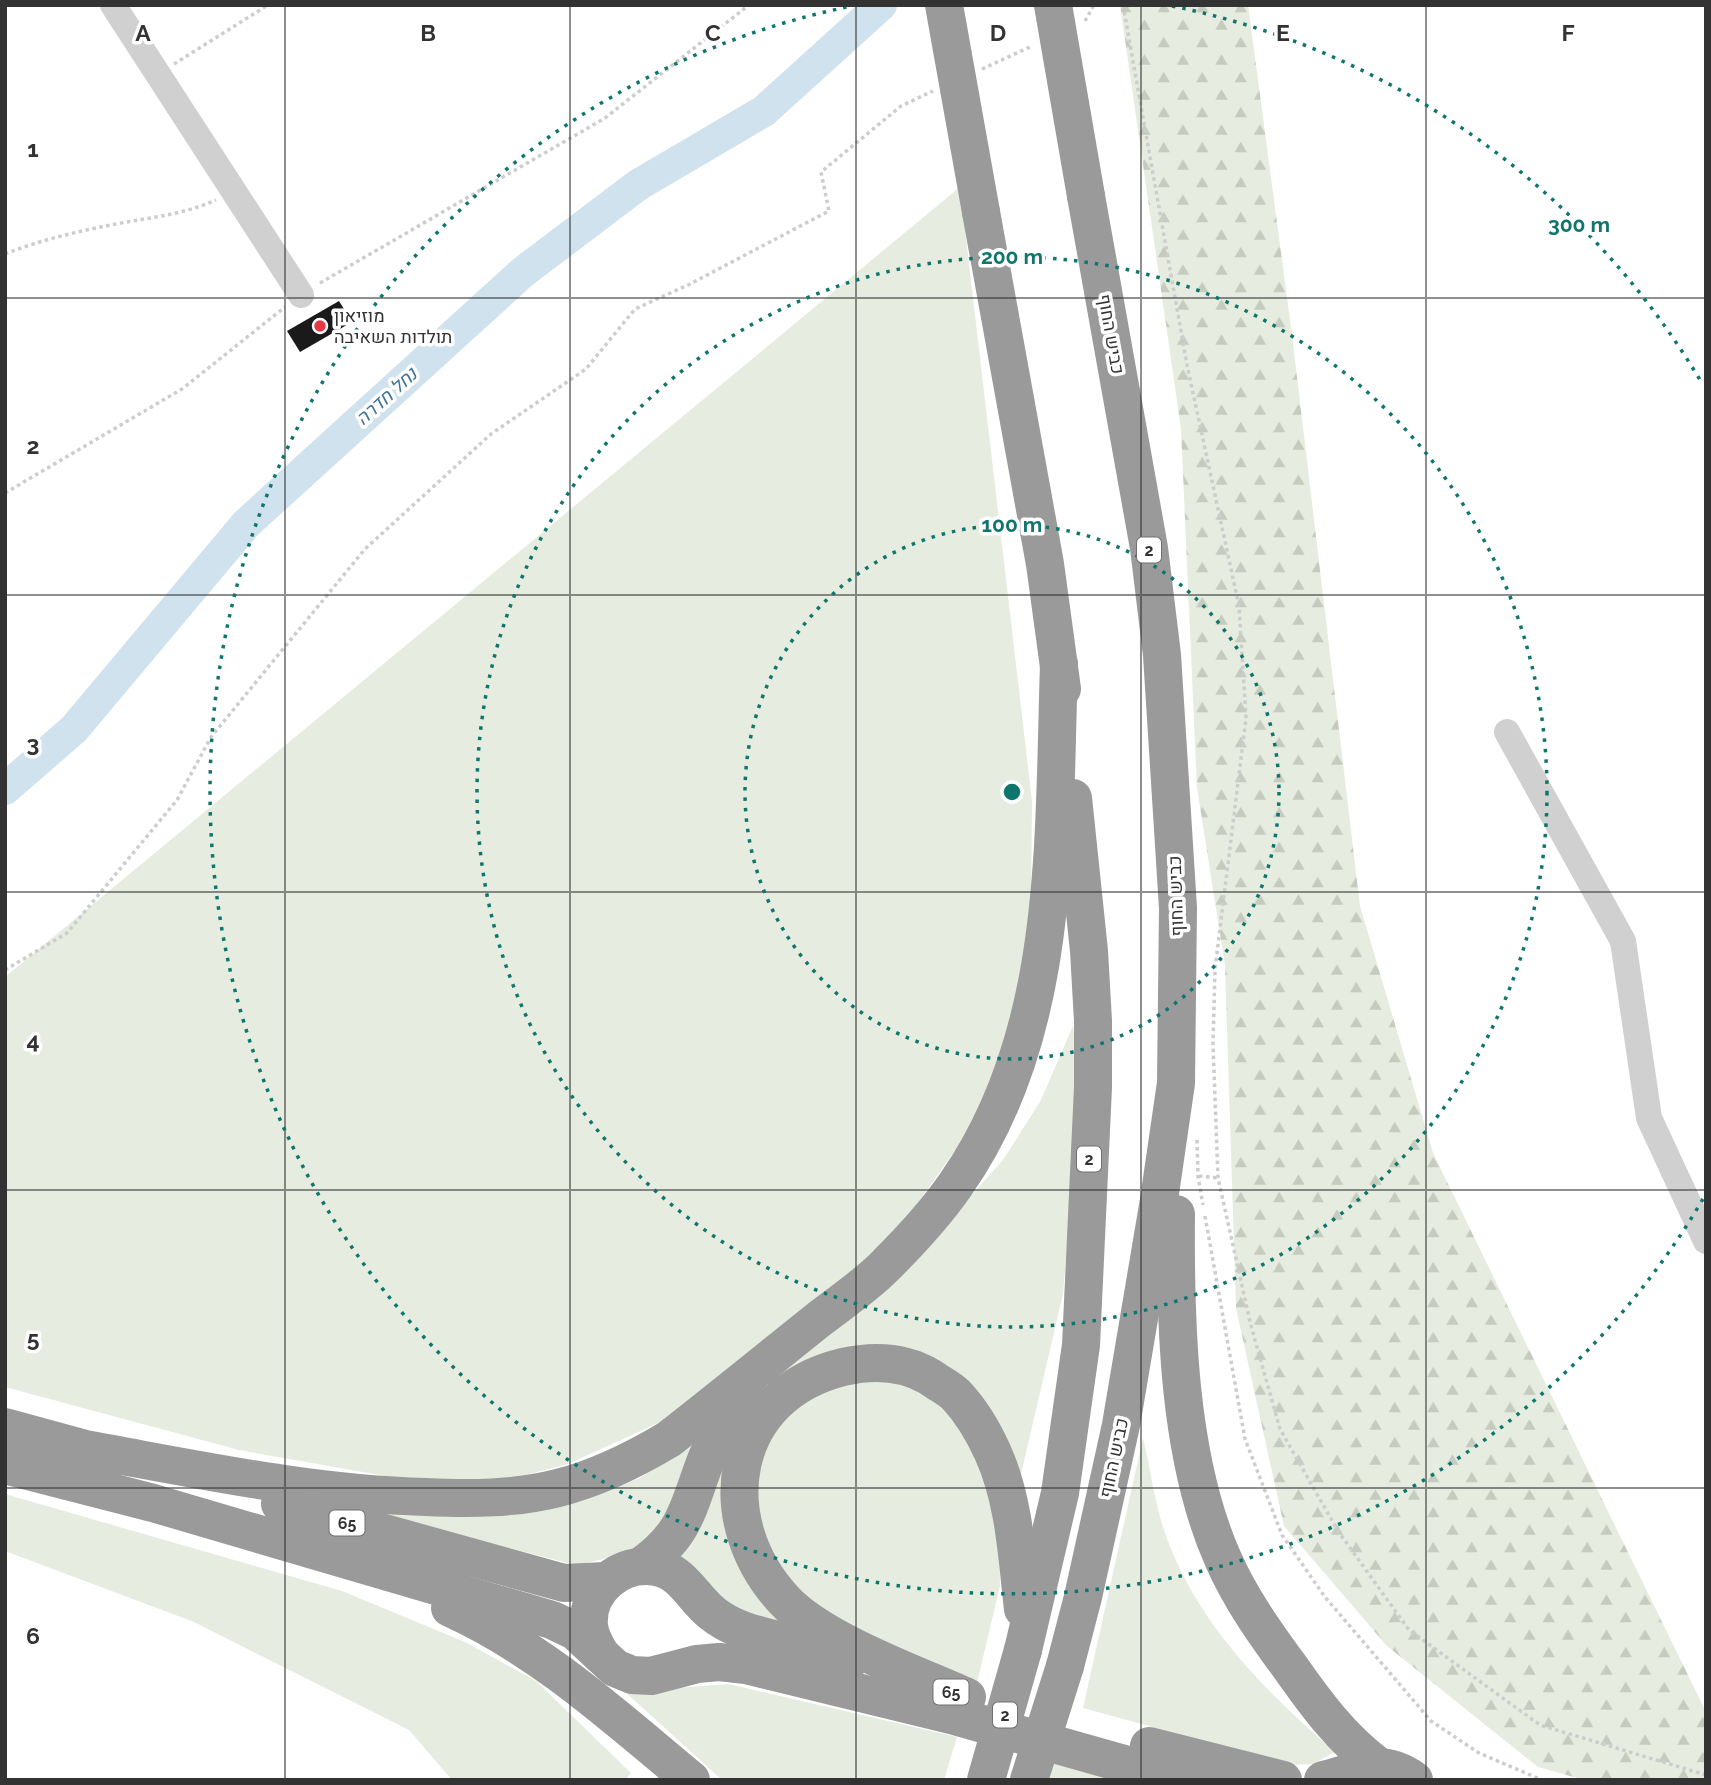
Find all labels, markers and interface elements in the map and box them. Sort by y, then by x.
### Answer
text: A [135,19,151,46]
text: B [420,19,436,46]
text: C [705,19,721,46]
text: D [990,19,1006,46]
text: E [1276,19,1290,46]
text: F [1561,19,1575,46]
text: 1 [27,135,39,162]
text: 300 m [1548,212,1610,237]
text: 200 m [981,244,1043,269]
street label: כביש החוף [1094,292,1129,376]
place label: מוזיאון תולדות השאיבה [334,305,452,347]
marker: מוזיאון תולדות השאיבה [312,318,328,334]
water label: נחל חדרה [351,362,422,429]
text: 2 [27,432,39,459]
text: 100 m [982,512,1042,537]
road number: 2 [1137,538,1161,562]
text: 3 [27,730,39,757]
centre of rings [1000,780,1024,804]
street label: כביש החוף [1164,855,1187,937]
text: 4 [26,1027,40,1054]
road number: 2 [1077,1147,1101,1172]
text: 5 [27,1325,40,1352]
street label: כביש החוף [1095,1416,1132,1500]
road number: 65 [330,1511,364,1536]
text: 6 [26,1622,40,1649]
road number: 65 [934,1680,968,1704]
road number: 2 [993,1702,1017,1728]

